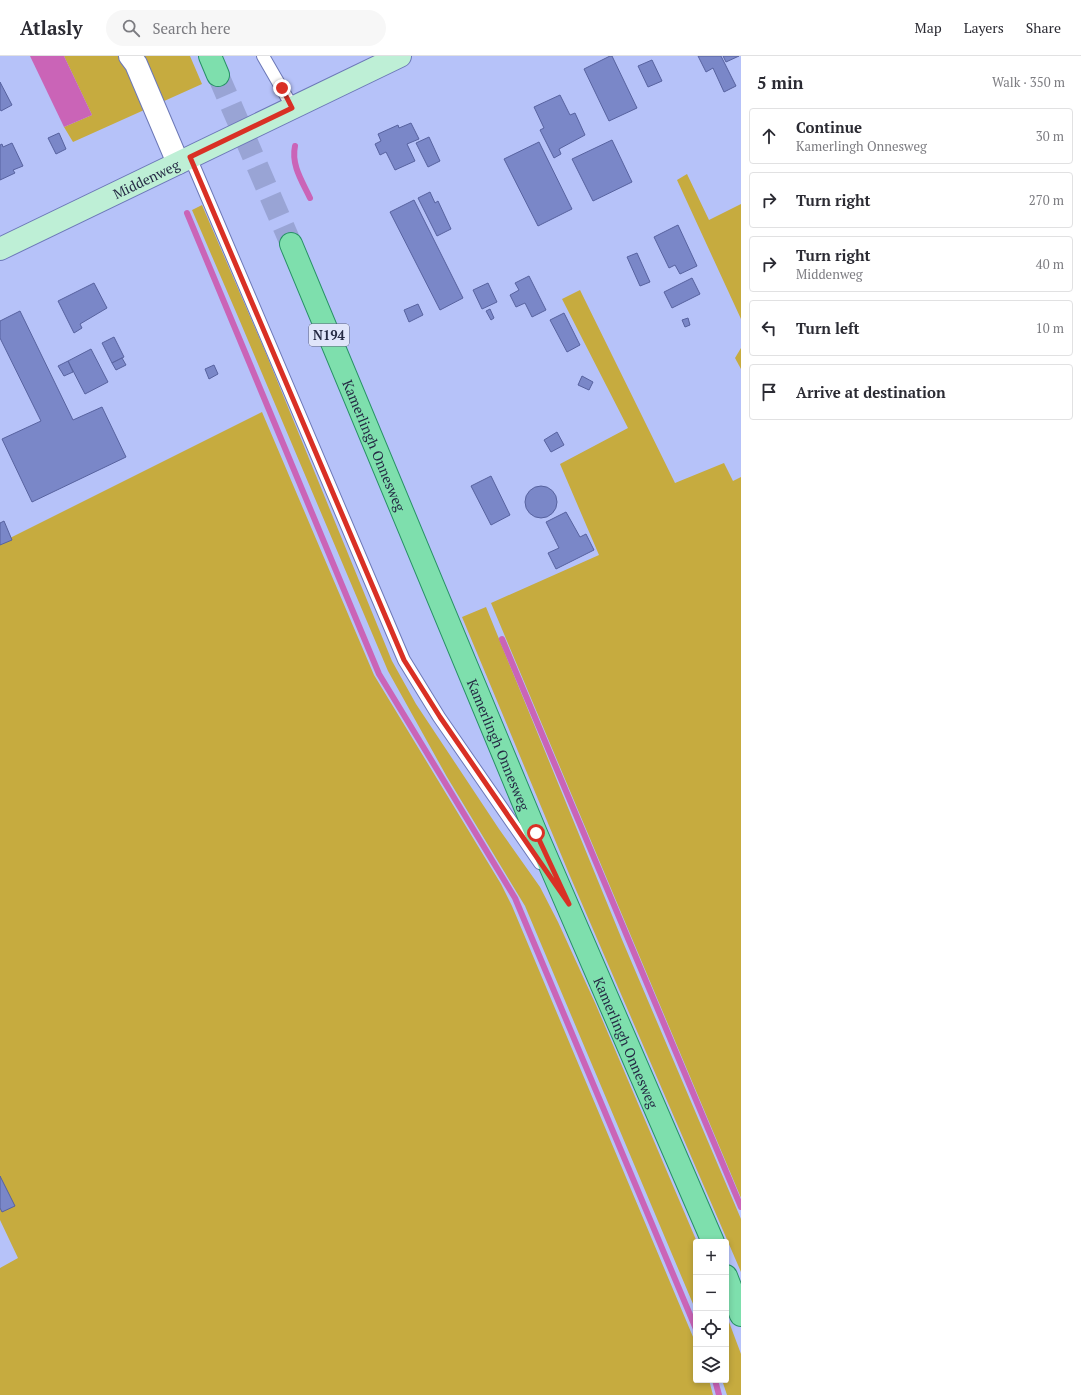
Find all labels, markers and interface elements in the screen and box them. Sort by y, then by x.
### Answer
search box [106,10,386,46]
text: Atlasly [20,15,82,40]
icon: search [120,17,142,39]
text: Search here [152,18,230,38]
text: Map [915,18,942,37]
text: Layers [964,18,1004,37]
text: Share [1026,18,1061,37]
text: 5 min [757,71,804,94]
text: Walk · 350 m [992,73,1065,91]
route end [273,79,291,97]
text: Continue [796,117,862,137]
icon: ahead [758,125,780,147]
text: 30 m [1036,127,1064,145]
text: Kamerlingh Onnesweg [796,137,927,155]
street label: Middenweg [109,154,183,203]
icon: right [758,189,780,211]
text: Turn right [796,190,871,210]
text: 270 m [1029,191,1064,209]
text: Turn right [796,245,871,265]
icon: right [758,253,780,275]
text: 40 m [1036,255,1064,273]
text: Middenweg [796,265,863,283]
icon: left [758,317,780,339]
text: Turn left [796,318,860,338]
text: 10 m [1036,319,1064,337]
road number: N194 [309,324,349,346]
street label: Kamerlingh Onnesweg [339,377,411,515]
icon: arrive [758,381,780,403]
text: Arrive at destination [796,382,946,402]
street label: Kamerlingh Onnesweg [463,676,535,814]
route start [527,824,545,842]
street label: Kamerlingh Onnesweg [590,974,664,1111]
map controls [693,1239,729,1383]
button: + [693,1239,729,1275]
button: − [693,1275,729,1311]
button: locate [693,1311,729,1347]
button: layers [693,1347,729,1383]

